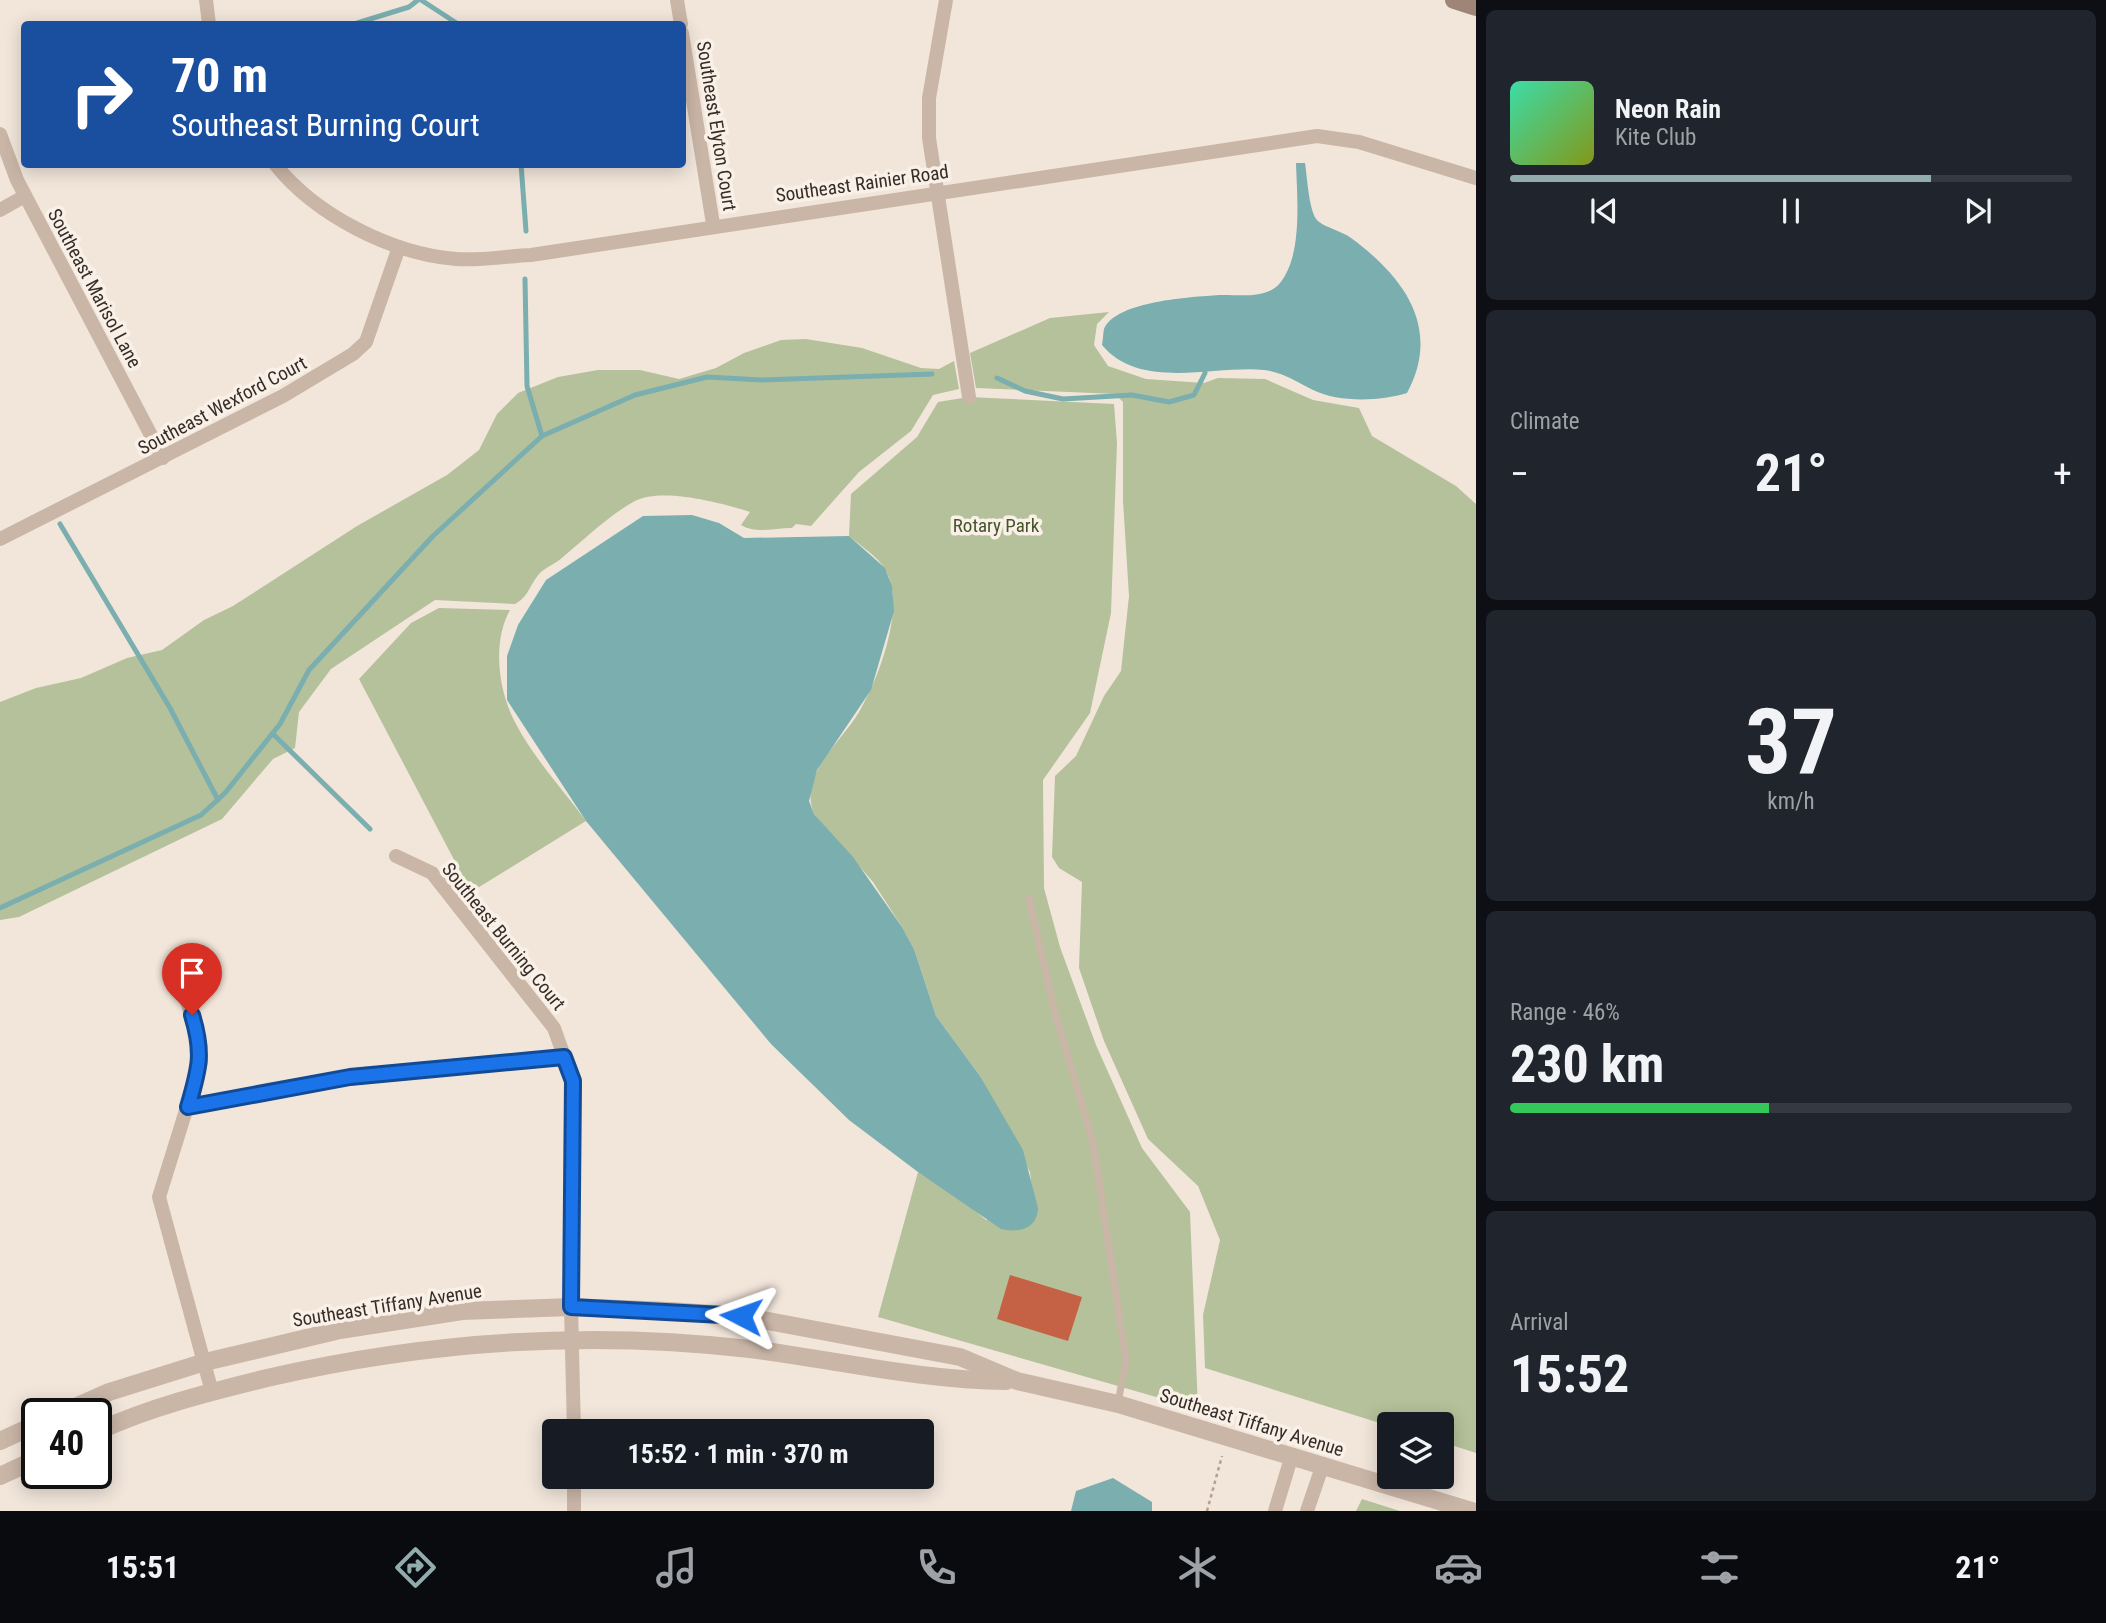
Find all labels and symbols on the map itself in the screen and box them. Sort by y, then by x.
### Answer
street label: Southeast Elyton Court [692,40,741,213]
street label: Southeast Rainier Road [774,160,950,207]
street label: Southeast Marisol Lane [43,205,146,372]
street label: Southeast Wexford Court [134,351,311,460]
park label: Rotary Park [953,514,1040,537]
street label: Southeast Burning Court [437,858,570,1015]
pin [162,943,222,1015]
street label: Southeast Tiffany Avenue [291,1279,483,1332]
position arrow [704,1279,778,1353]
street label: Southeast Tiffany Avenue [1157,1384,1347,1461]
speed limit sign: 40 [21,1398,112,1489]

